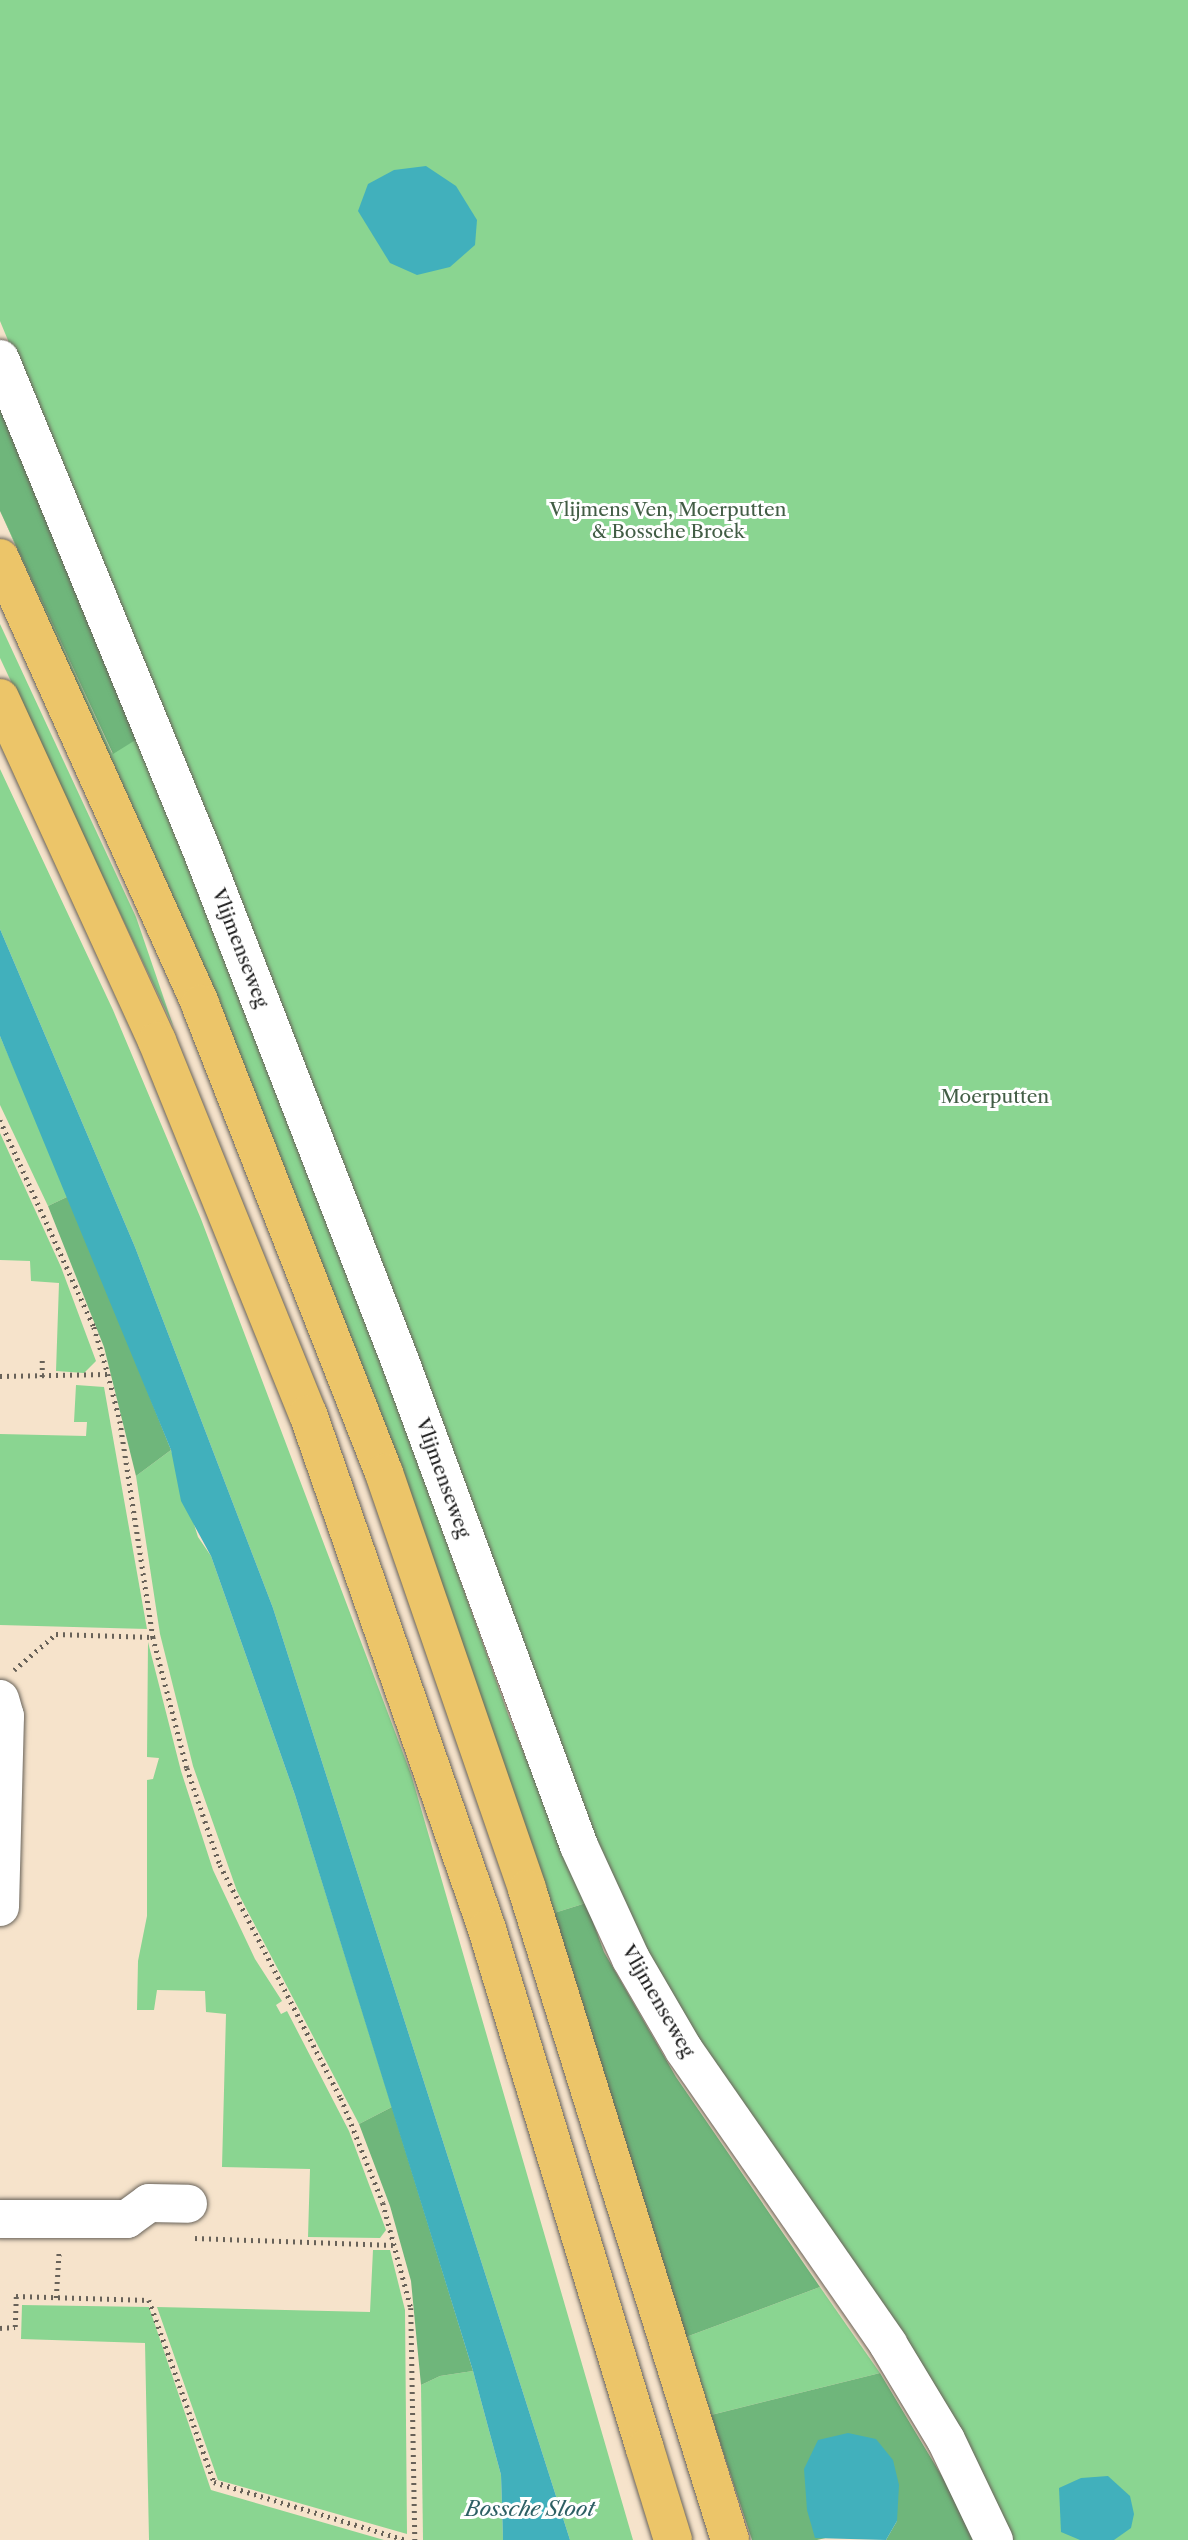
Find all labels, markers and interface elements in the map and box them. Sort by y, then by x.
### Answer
park label: Vlijmens Ven, Moerputten & Bossche Broek [549,499,787,543]
street label: Vlijmenseweg [207,885,273,1011]
park label: Moerputten [941,1086,1049,1108]
street label: Vlijmenseweg [411,1415,475,1541]
street label: Vlijmenseweg [617,1941,699,2061]
water label: Bossche Sloot [465,2496,595,2522]

